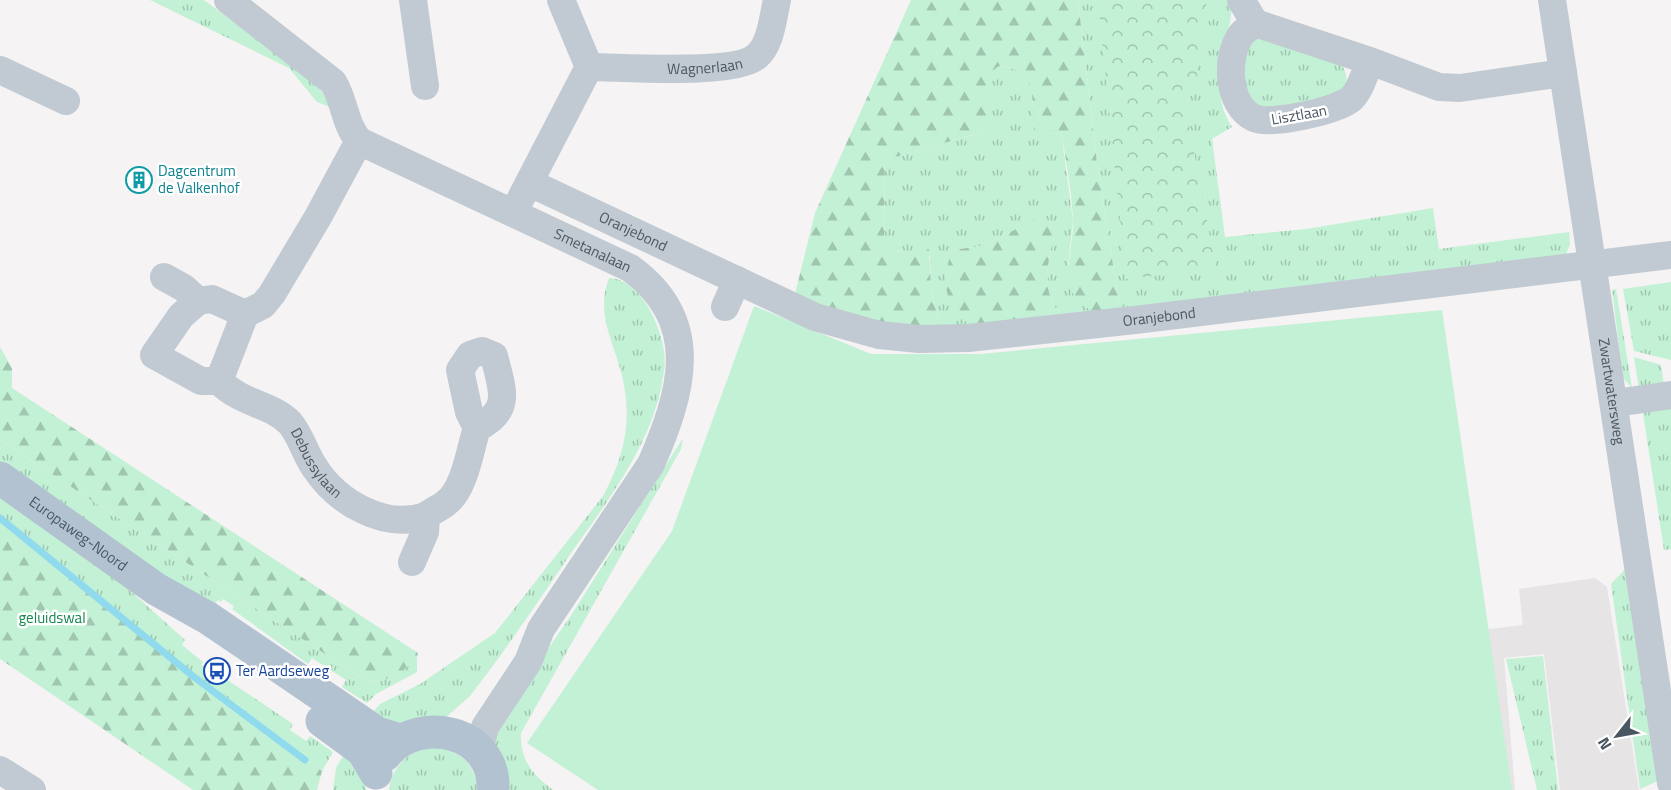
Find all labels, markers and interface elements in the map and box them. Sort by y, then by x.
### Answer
street label: Wagnerlaan [667,51,745,80]
street label: Lisztlaan [1269,98,1329,131]
place label: Dagcentrum de Valkenhof [158,159,240,199]
building icon: Dagcentrum de Valkenhof [124,165,154,195]
street label: Oranjebond [595,205,671,257]
street label: Smetanalaan [550,222,635,278]
street label: Oranjebond [1122,301,1197,332]
street label: Zwartwatersweg [1593,336,1631,447]
street label: Debussylaan [285,423,348,504]
street label: Europaweg-Noord [24,490,133,576]
park label: geluidswal [18,606,86,629]
bus stop icon: Ter Aardseweg [202,656,232,686]
place label: Ter Aardseweg [236,659,329,682]
north arrow [1587,706,1647,766]
text: N [1591,733,1617,755]

